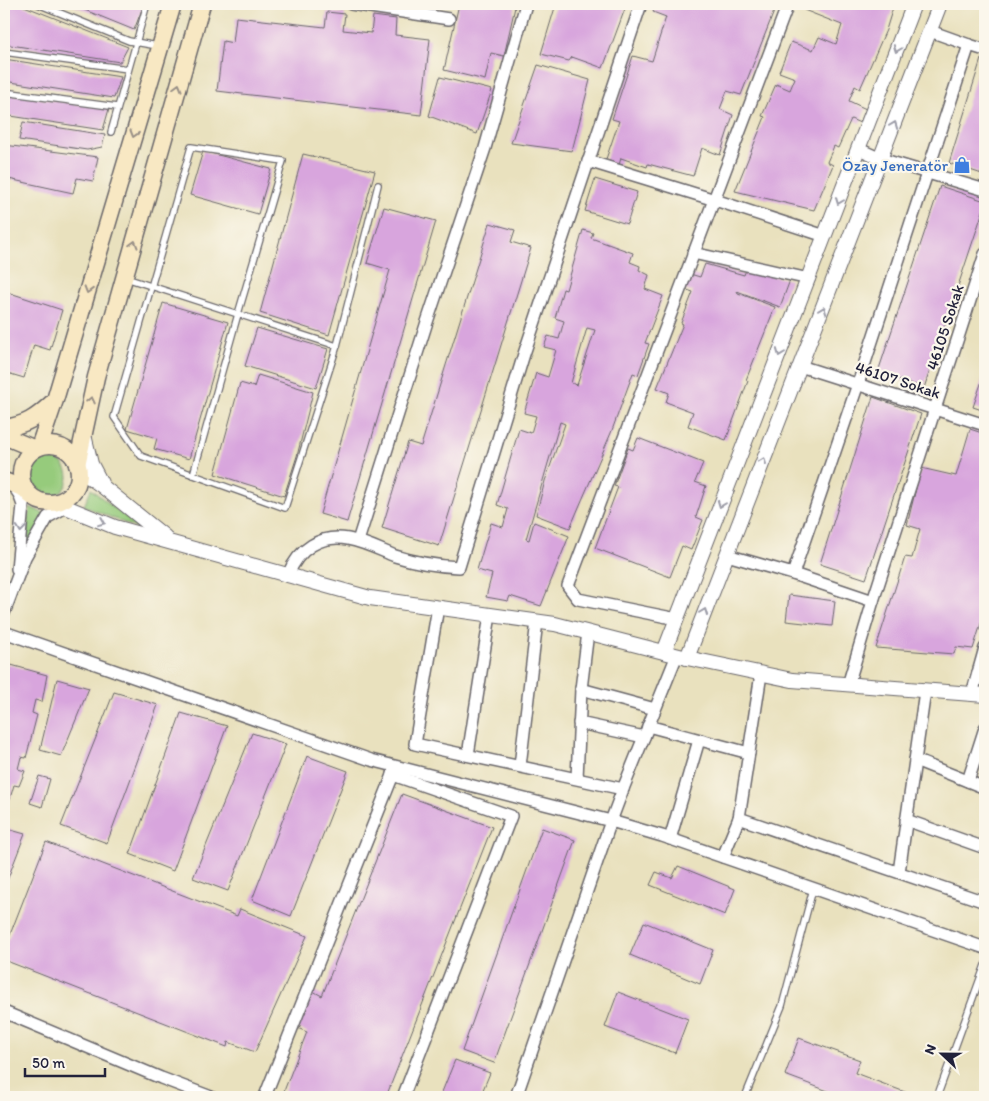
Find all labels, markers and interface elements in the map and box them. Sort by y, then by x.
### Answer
one-way arrow [893,45,903,53]
one-way arrow [173,84,183,92]
one-way arrow [888,122,898,130]
one-way arrow [129,130,139,138]
shop icon: Özay Jeneratör [952,155,972,175]
place label: Özay Jeneratör [842,156,949,175]
one-way arrow [835,196,845,205]
one-way arrow [128,239,139,248]
street label: 46105 Sokak [922,282,968,372]
one-way arrow [83,285,93,294]
one-way arrow [817,306,827,314]
one-way arrow [776,348,786,357]
street label: 46107 Sokak [853,357,943,403]
one-way arrow [85,396,96,405]
one-way arrow [757,457,768,466]
one-way arrow [717,499,727,508]
one-way arrow [98,516,106,526]
one-way arrow [16,526,27,534]
one-way arrow [698,608,708,617]
north arrow [916,1028,966,1078]
text: N [921,1042,940,1057]
scale bar [25,1046,105,1078]
text: 50 m [32,1054,65,1072]

